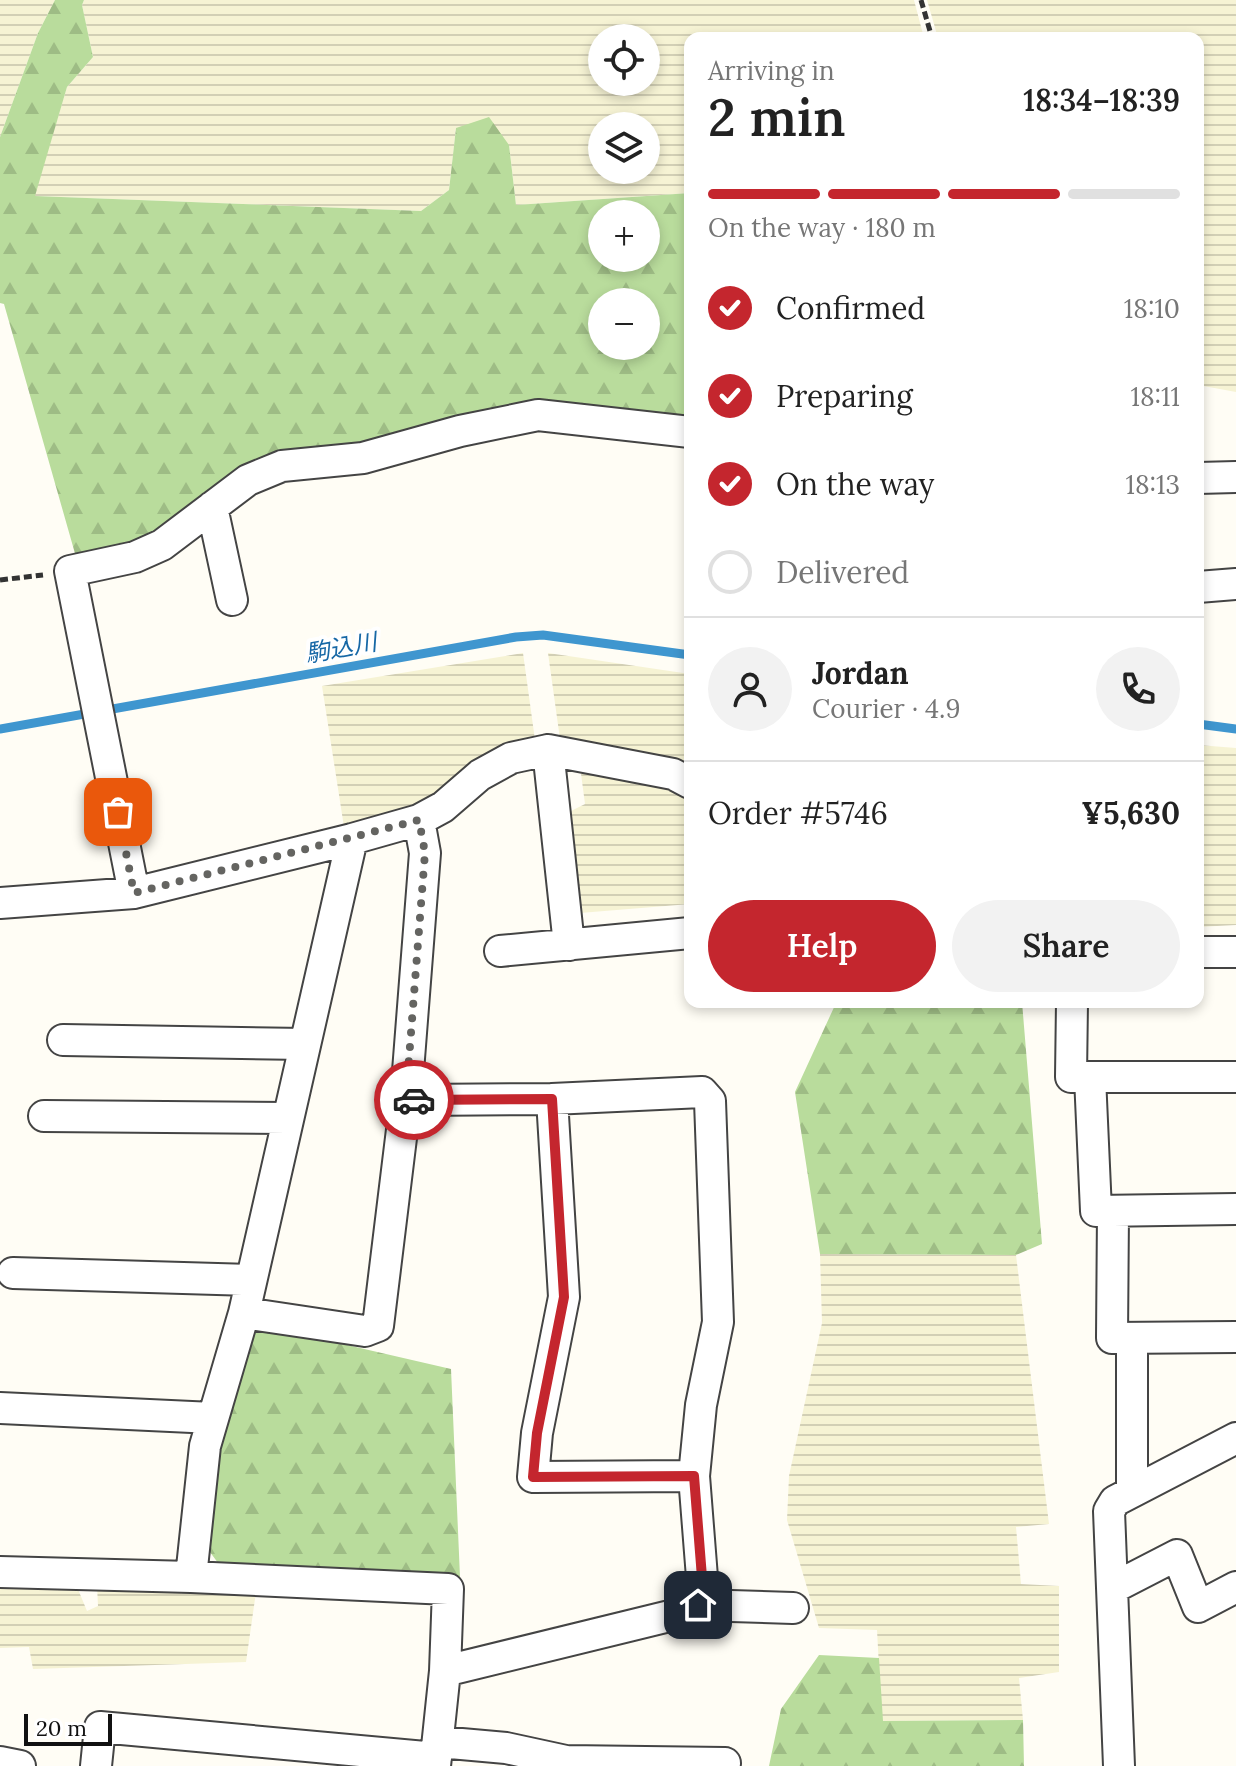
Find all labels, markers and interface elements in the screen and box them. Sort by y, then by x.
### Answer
map controls [588,24,660,360]
button: locate [588,24,660,96]
text: Arriving in [708,54,835,87]
text: 18:34–18:39 [1023,81,1180,119]
text: 2 min [708,84,846,150]
button: layers [588,112,660,184]
button: + [588,200,660,272]
text: On the way · 180 m [708,211,936,244]
icon: check [708,286,752,330]
button: − [588,288,660,360]
text: Confirmed [776,289,925,327]
text: 18:10 [1124,292,1180,325]
icon: check [708,374,752,418]
text: Preparing [776,377,913,415]
text: 18:11 [1130,380,1180,413]
icon: check [708,462,752,506]
text: On the way [776,465,934,503]
text: 18:13 [1125,468,1180,501]
text: Delivered [776,553,909,591]
water label: 駒込川 [303,625,382,669]
button: person [708,647,792,731]
button: phone [1096,647,1180,731]
text: Jordan [812,654,909,692]
text: Courier · 4.9 [812,692,961,725]
pin [84,778,152,846]
icon: bag [96,790,140,834]
text: Order #5746 [708,794,888,832]
text: ¥5,630 [1082,794,1180,832]
button: Help [708,900,936,992]
button: Share [952,900,1180,992]
courier [374,1060,454,1140]
icon: car [392,1078,436,1122]
pin [664,1571,732,1639]
icon: home [676,1583,720,1627]
scale bar [24,1710,112,1746]
text: 20 m [36,1714,87,1742]

